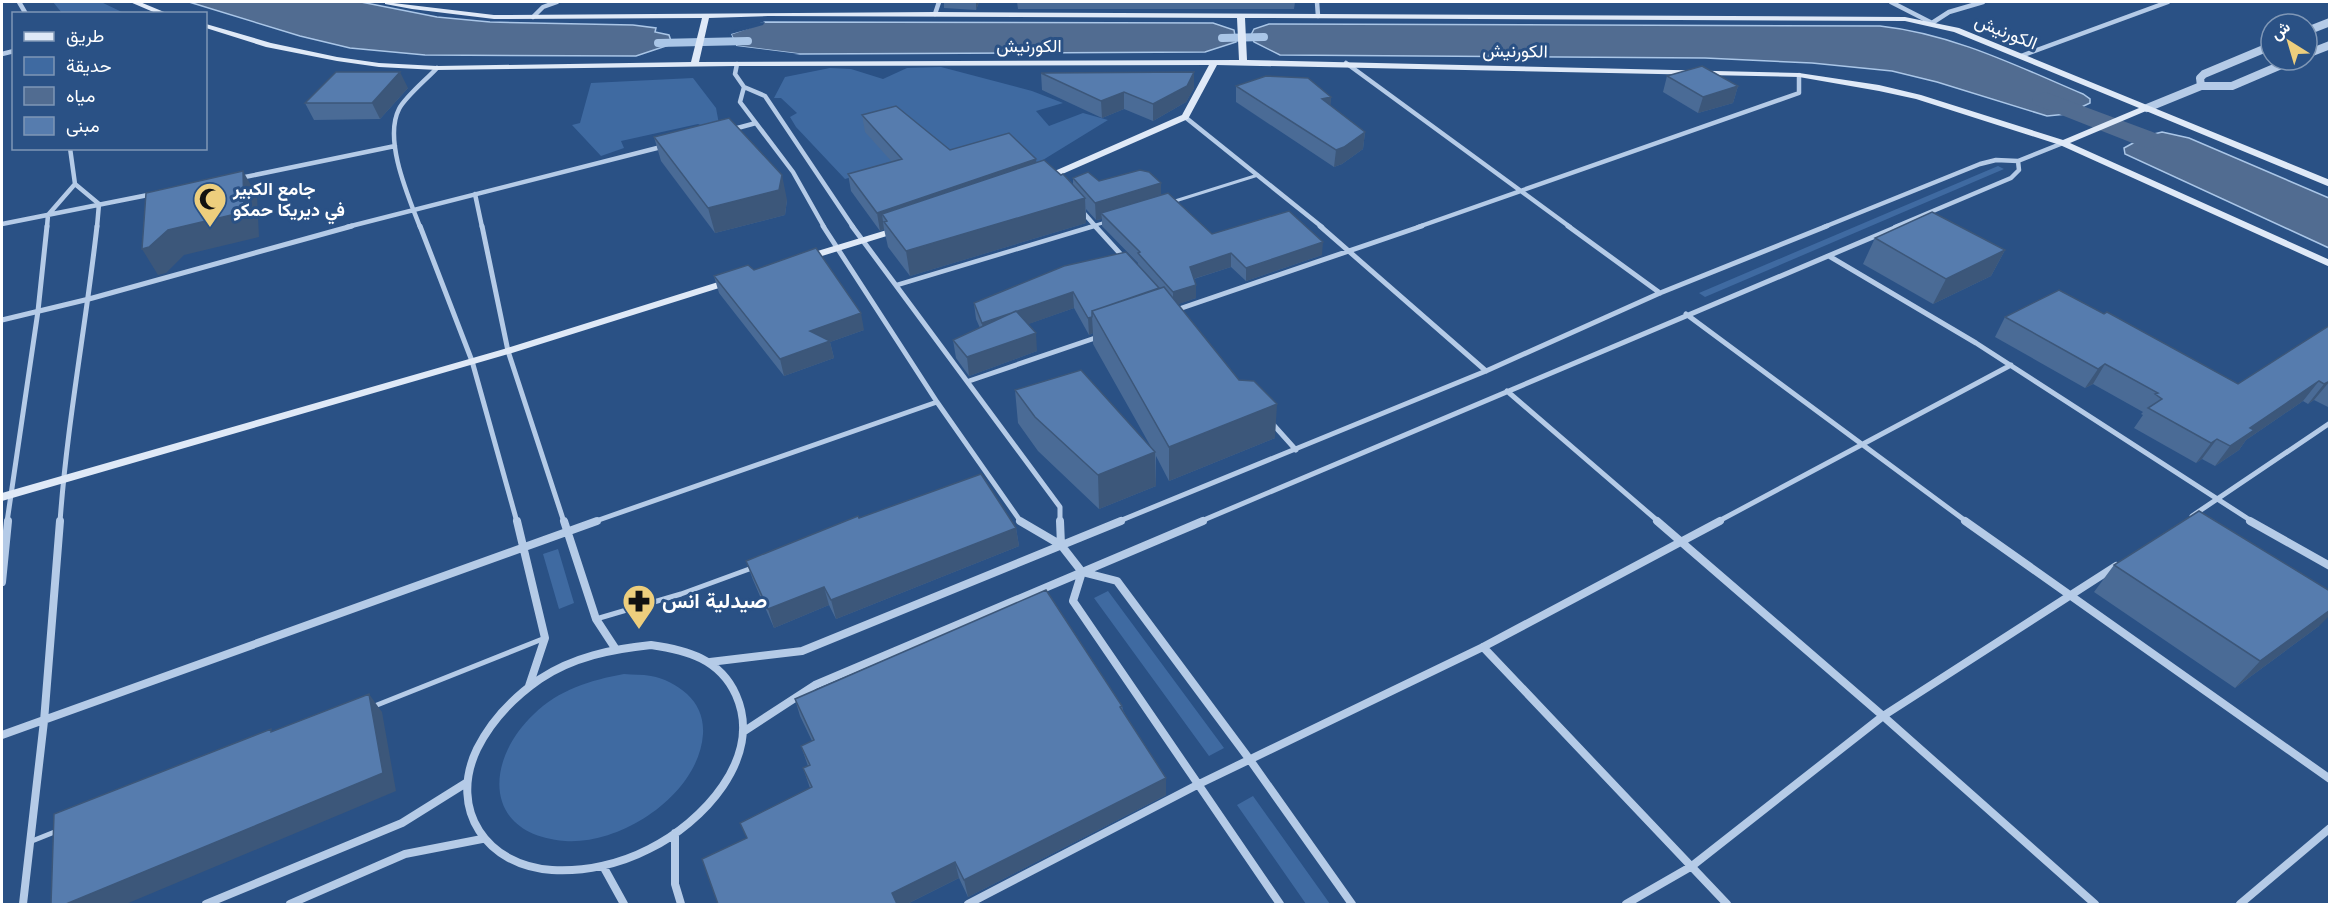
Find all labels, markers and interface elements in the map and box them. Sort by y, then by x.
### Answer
street label: الكورنيش [1972,8,2041,54]
legend [12,12,207,150]
north arrow [2259,12,2319,72]
text: ش [2266,15,2294,45]
text: طريق [66,23,104,47]
street label: الكورنيش [996,33,1062,57]
street label: الكورنيش [1482,37,1548,63]
text: حديقة [66,53,112,77]
text: مياه [66,83,95,107]
text: مبنى [66,113,100,137]
place label: جامع الكبير في ديريكا حمكو [232,176,345,225]
mosque icon: جامع الكبير في ديريكا حمكو [192,181,228,228]
pharmacy icon: صيدلية انس [621,583,657,630]
place label: صيدلية انس [662,586,767,614]

